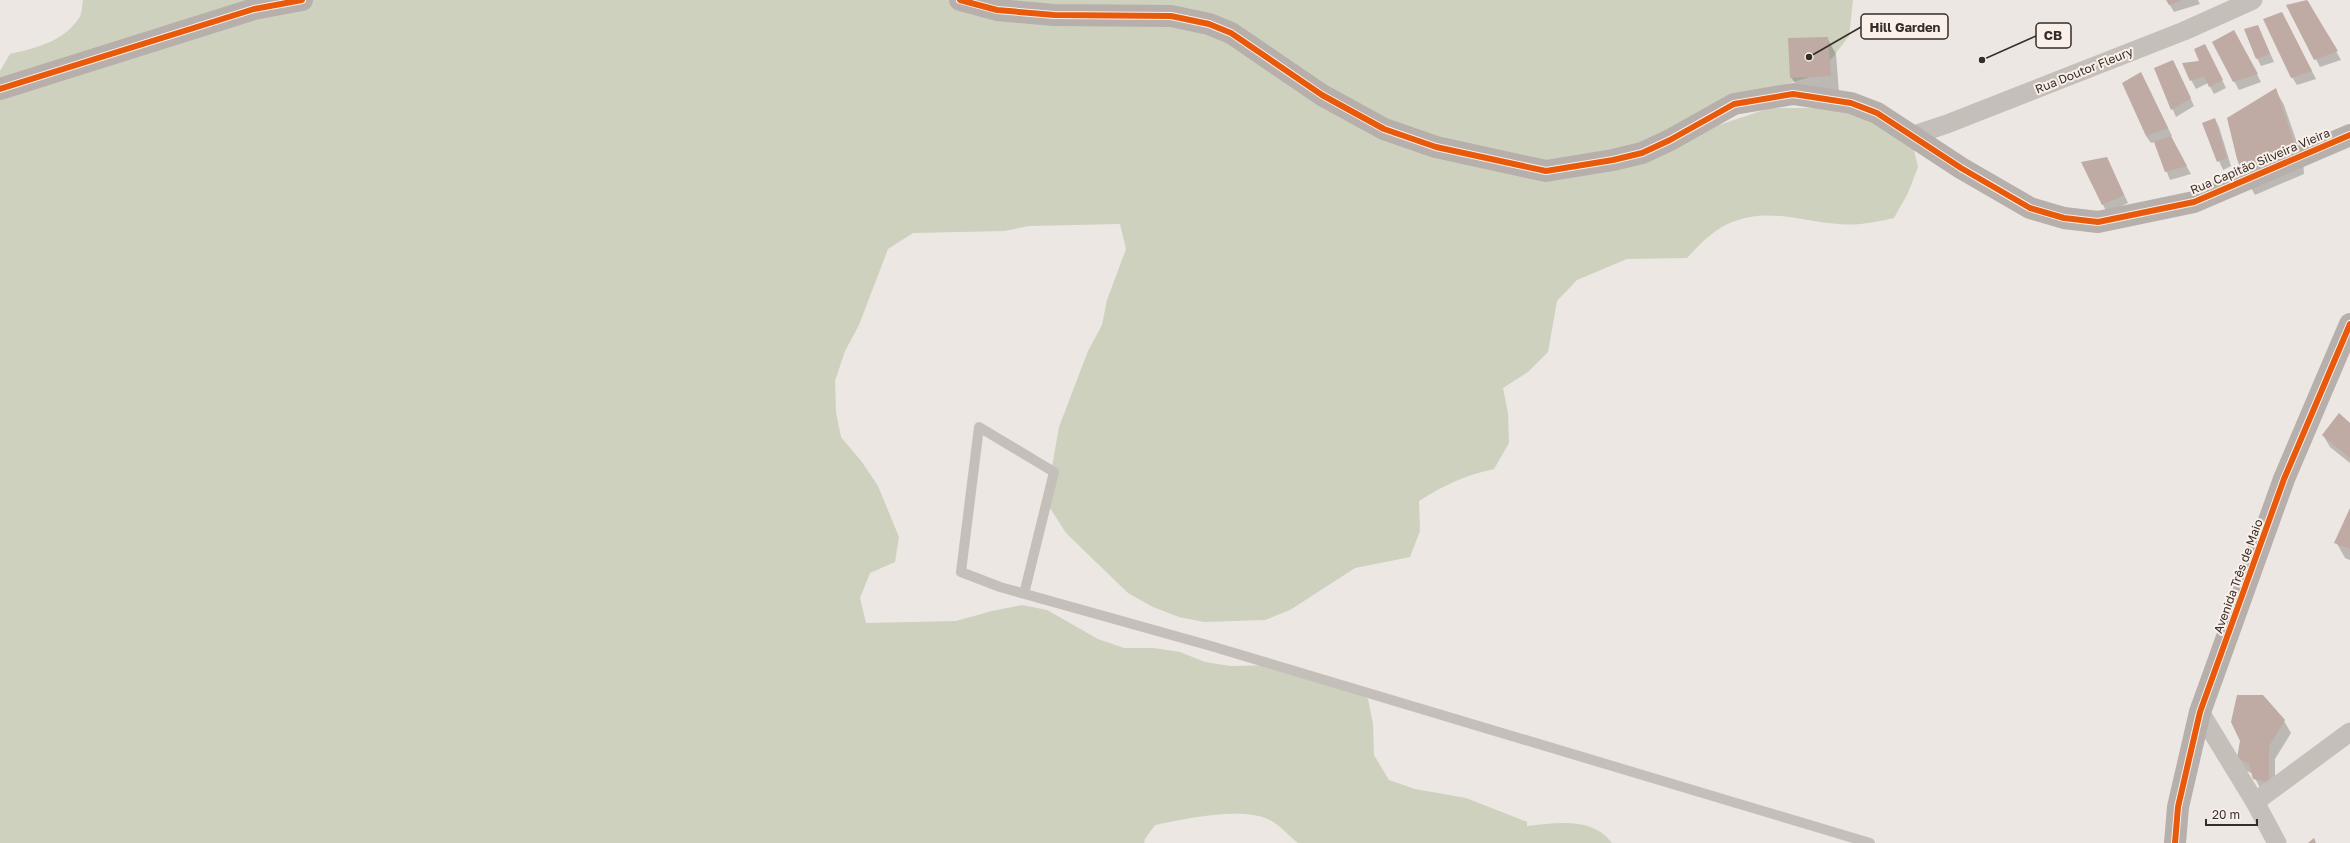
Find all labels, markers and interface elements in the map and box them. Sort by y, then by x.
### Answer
callout: Hill Garden [1861,14,1948,39]
text: Hill Garden [1870,19,1941,35]
callout: CB [2036,23,2071,48]
text: CB [2044,27,2062,43]
street label: Rua Doutor Fleury [2033,43,2135,96]
street label: Rua Capitão Silveira Vieira [2188,125,2332,197]
street label: Avenida Três de Maio [2210,517,2266,635]
scale bar [2206,801,2257,827]
text: 20 m [2212,807,2240,822]

